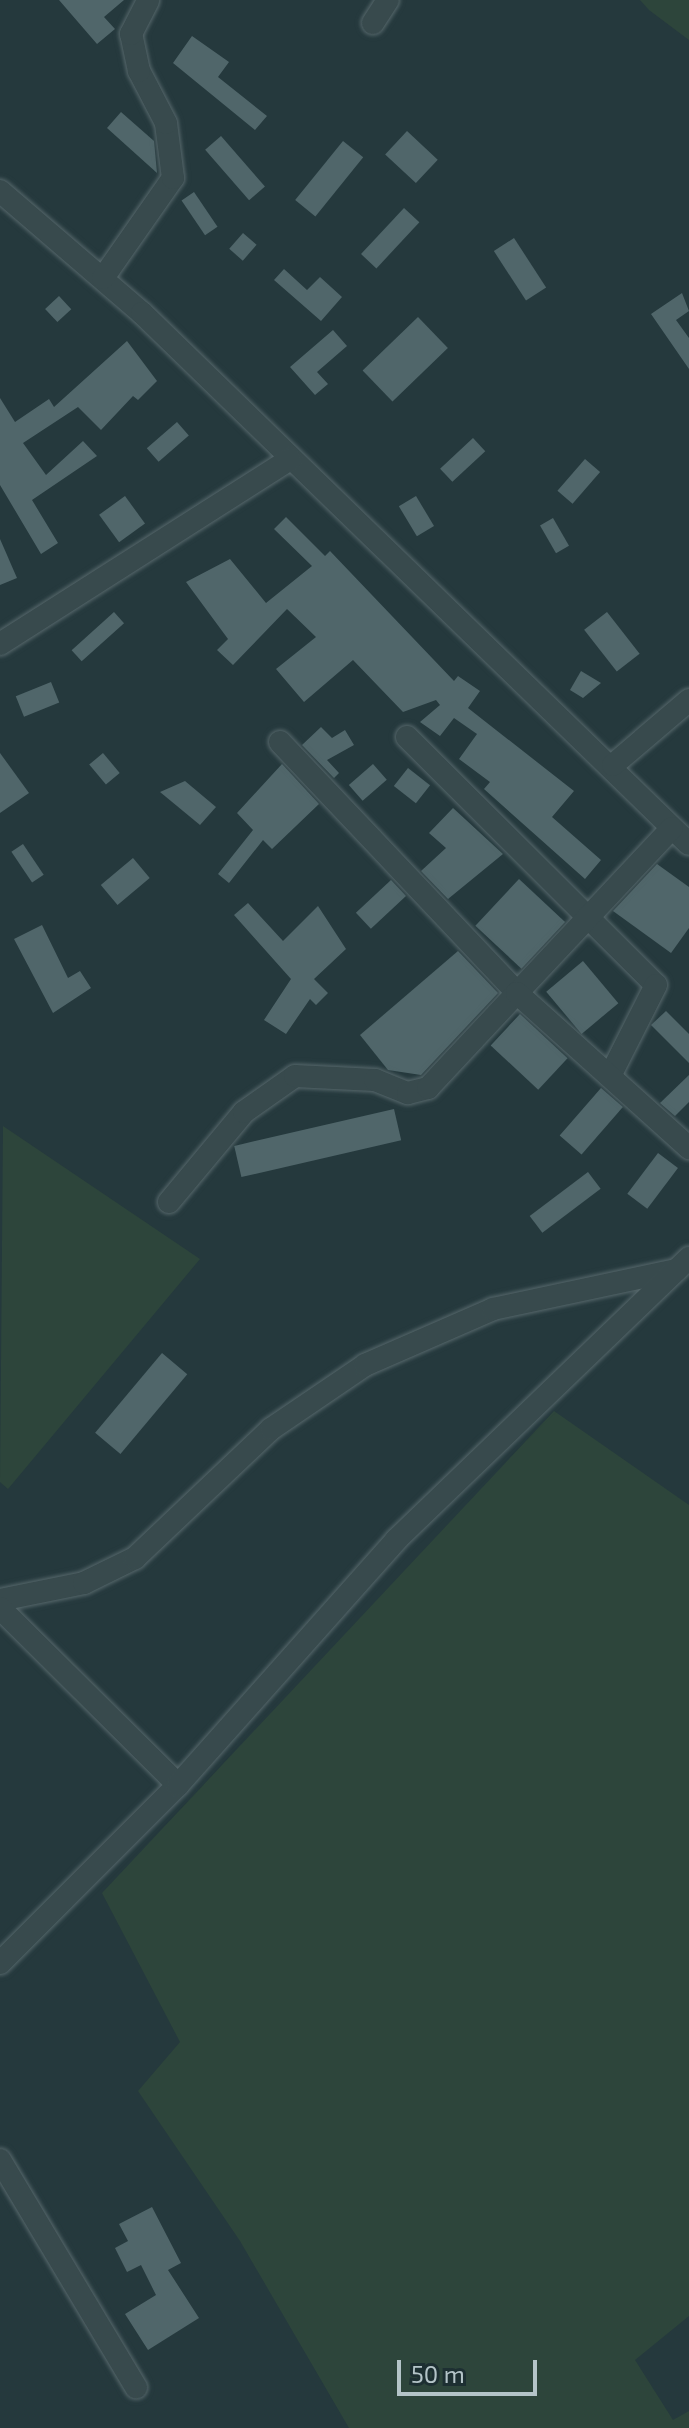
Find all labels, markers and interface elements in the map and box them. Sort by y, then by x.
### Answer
scale bar [401,2344,541,2394]
text: 50 m [411,2359,465,2388]

